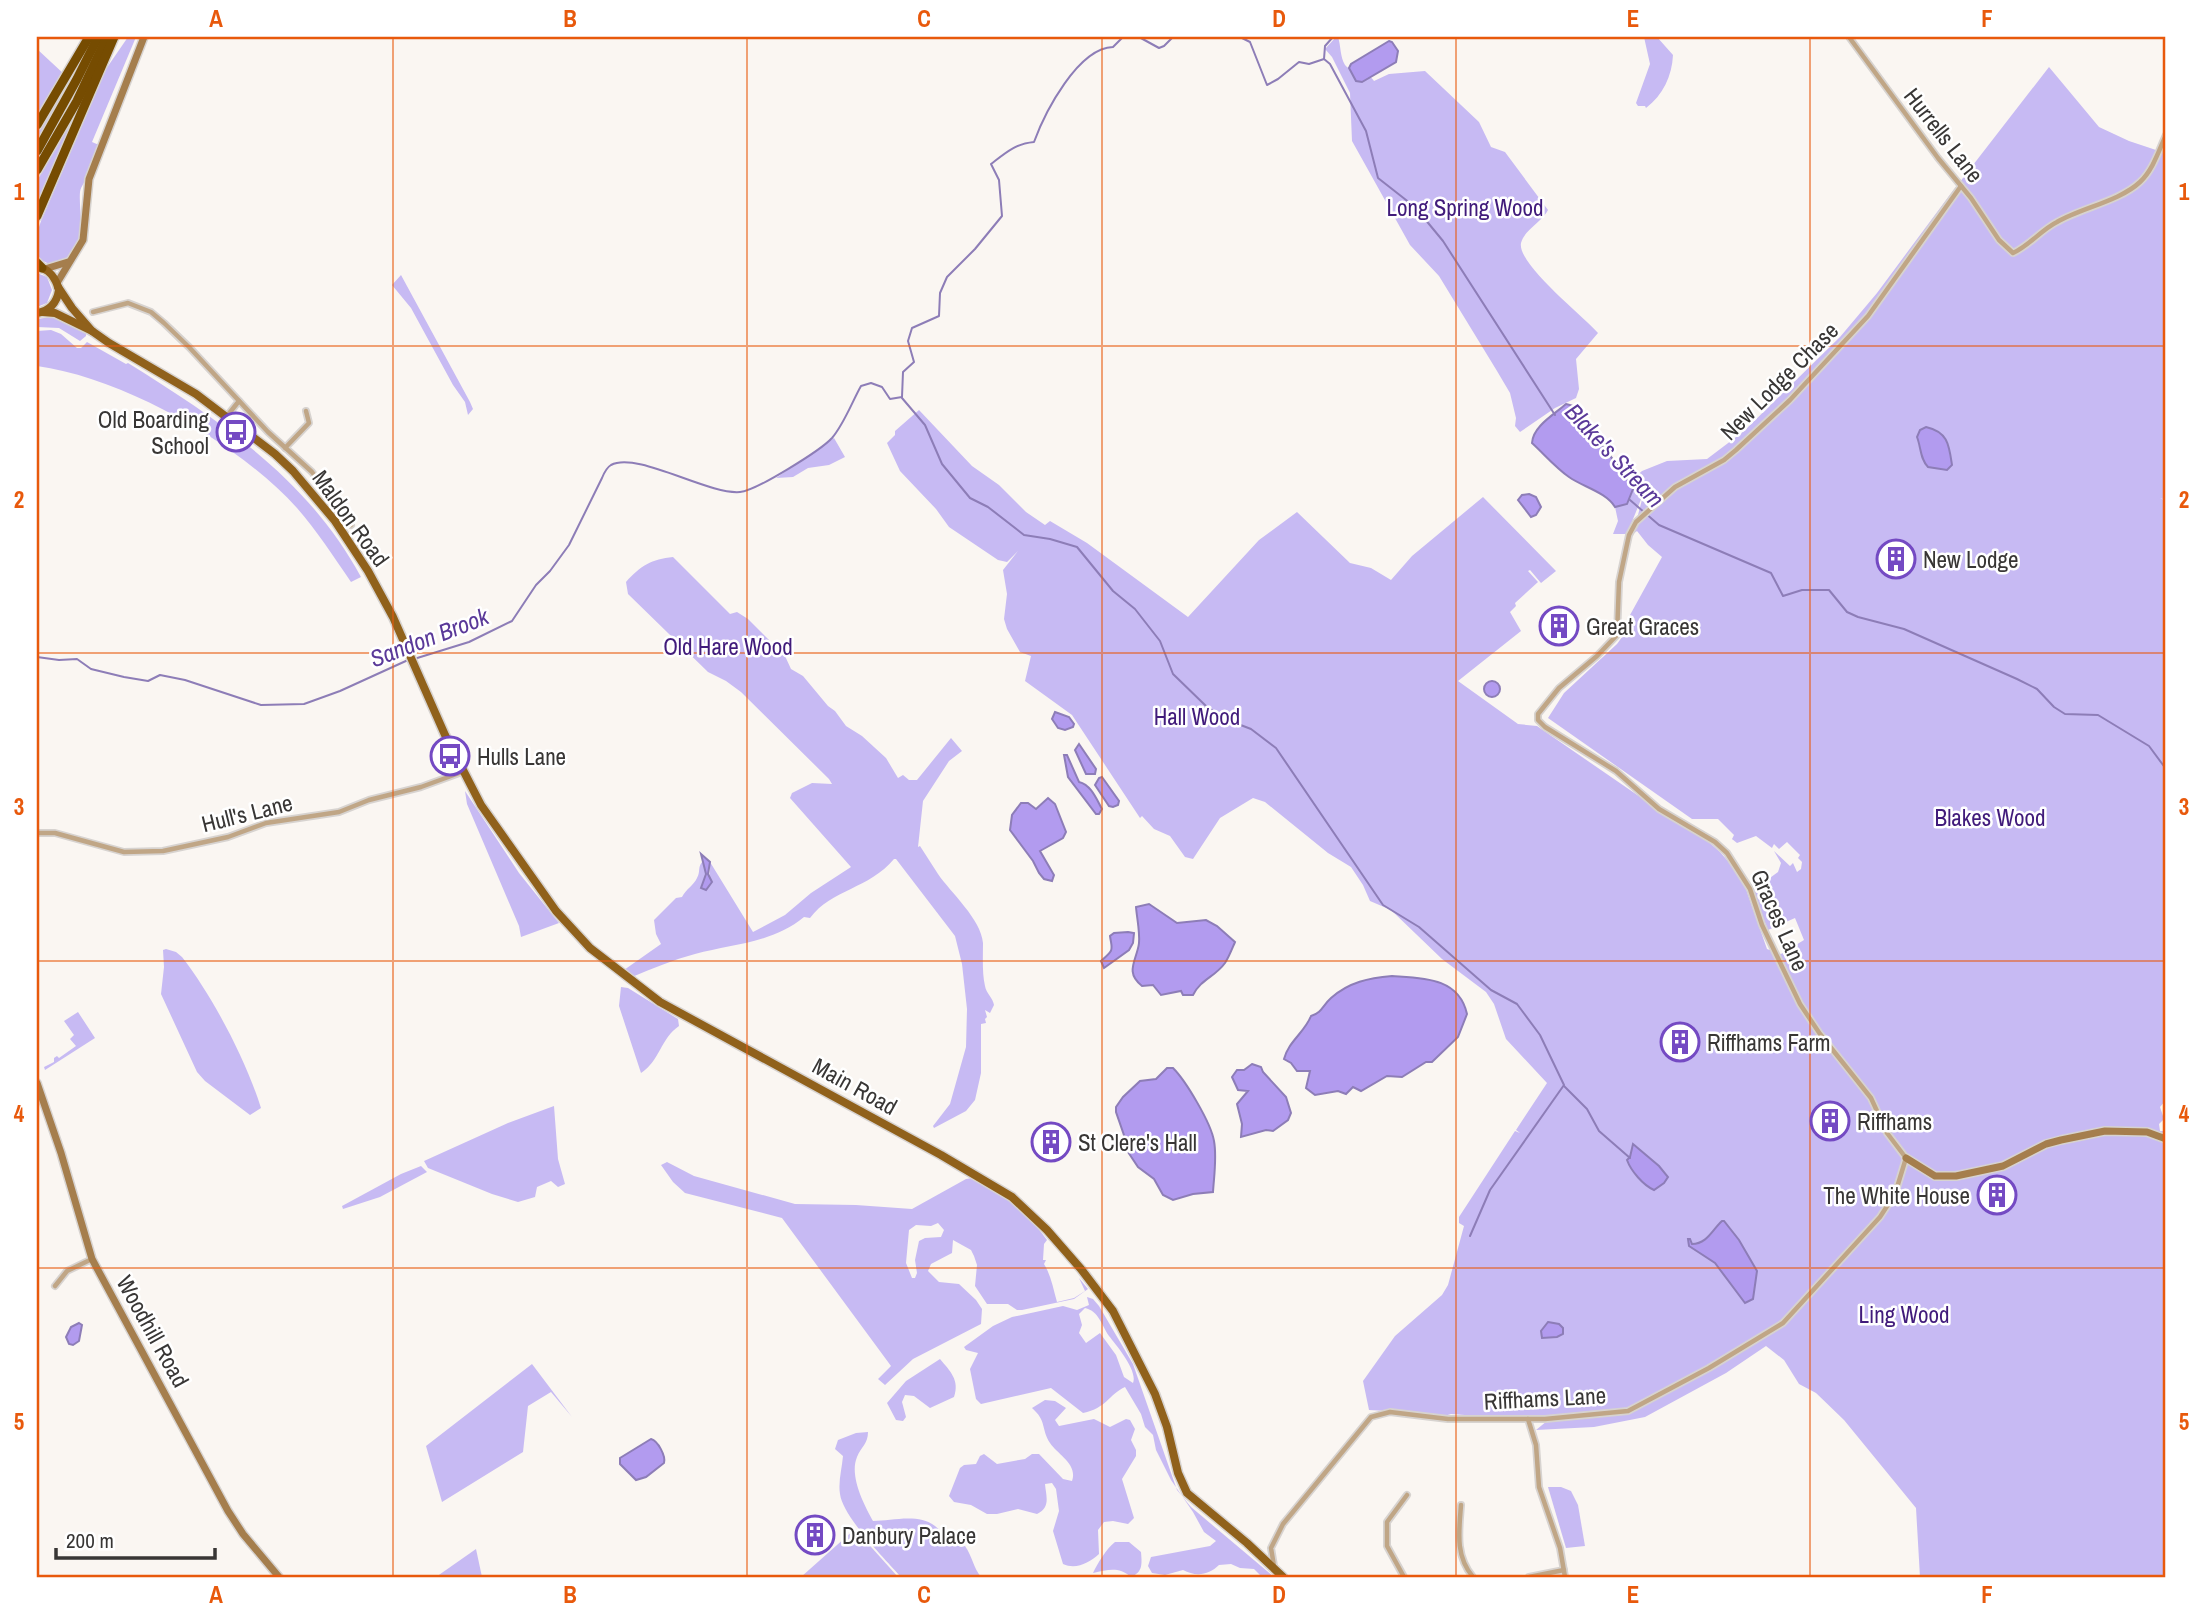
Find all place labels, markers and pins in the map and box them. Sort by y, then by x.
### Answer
place label: Old Boarding School [98,404,210,461]
bus stop icon: Old Boarding School [215,411,257,453]
building icon: New Lodge [1875,538,1917,580]
place label: New Lodge [1923,544,2018,575]
building icon: Great Graces [1538,605,1580,647]
place label: Great Graces [1586,611,1699,642]
bus stop icon: Hulls Lane [429,735,471,777]
place label: Hulls Lane [477,741,566,772]
building icon: Riffhams Farm [1659,1021,1701,1063]
place label: Riffhams Farm [1707,1027,1830,1058]
building icon: Riffhams [1809,1100,1851,1142]
place label: Riffhams [1857,1106,1932,1137]
building icon: St Clere's Hall [1030,1121,1072,1163]
place label: St Clere's Hall [1078,1127,1197,1158]
building icon: The White House [1976,1174,2018,1216]
place label: The White House [1823,1180,1970,1211]
building icon: Danbury Palace [794,1514,836,1556]
place label: Danbury Palace [842,1520,976,1551]

